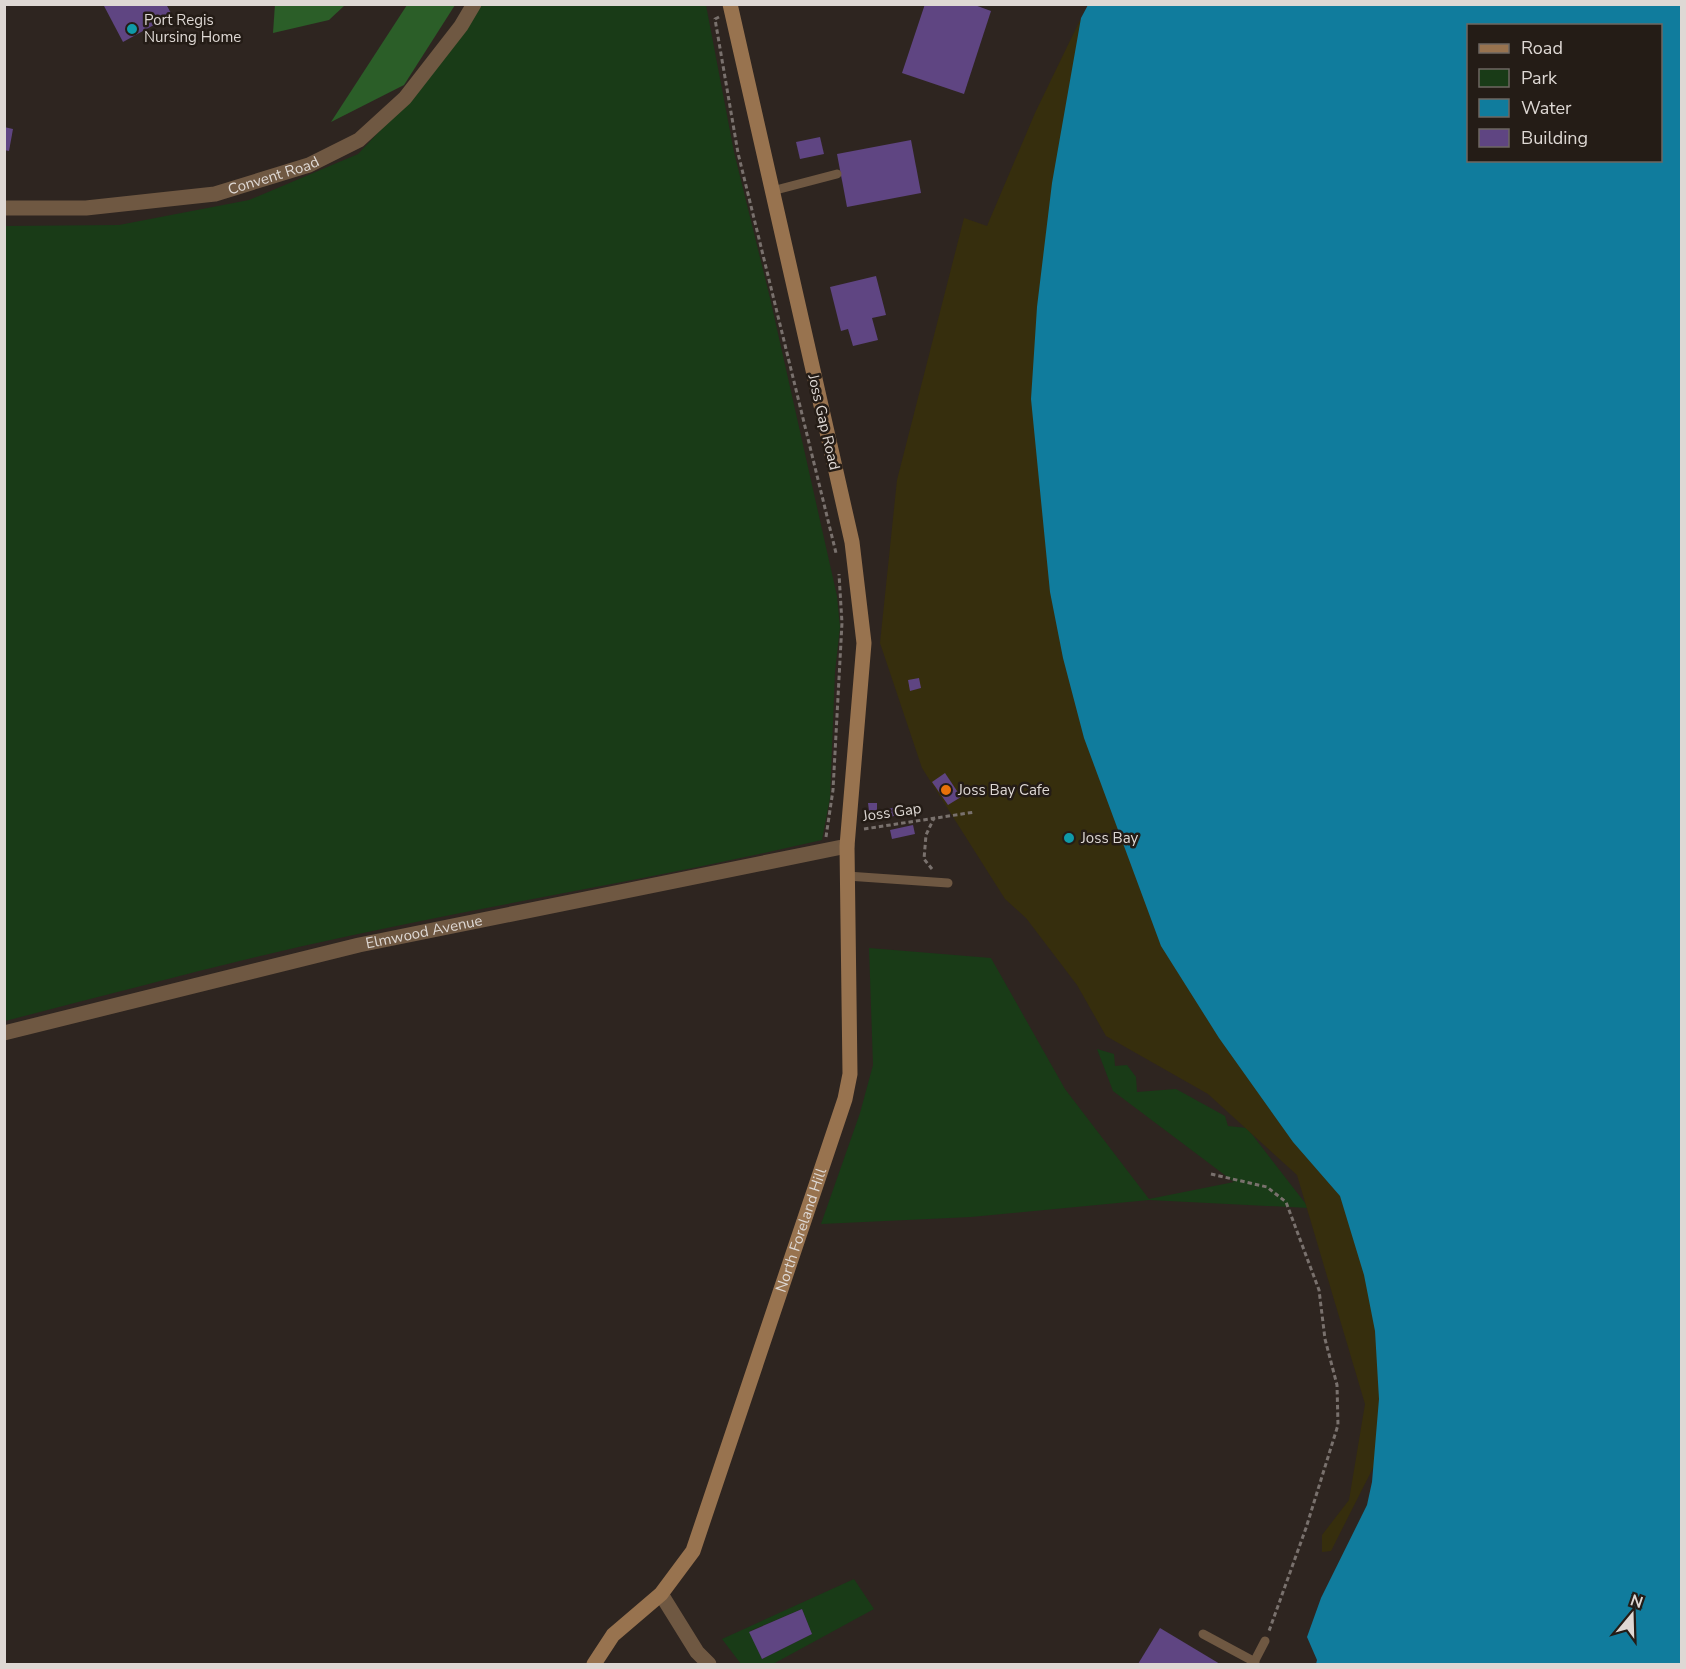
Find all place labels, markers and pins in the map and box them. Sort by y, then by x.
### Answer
place label: Port Regis Nursing Home [144,10,241,47]
marker: Port Regis Nursing Home [125,22,139,36]
place label: Joss Bay Cafe [957,780,1050,800]
marker: Joss Bay Cafe [939,783,953,797]
place label: Joss Bay [1080,828,1139,848]
marker: Joss Bay [1062,831,1076,845]

